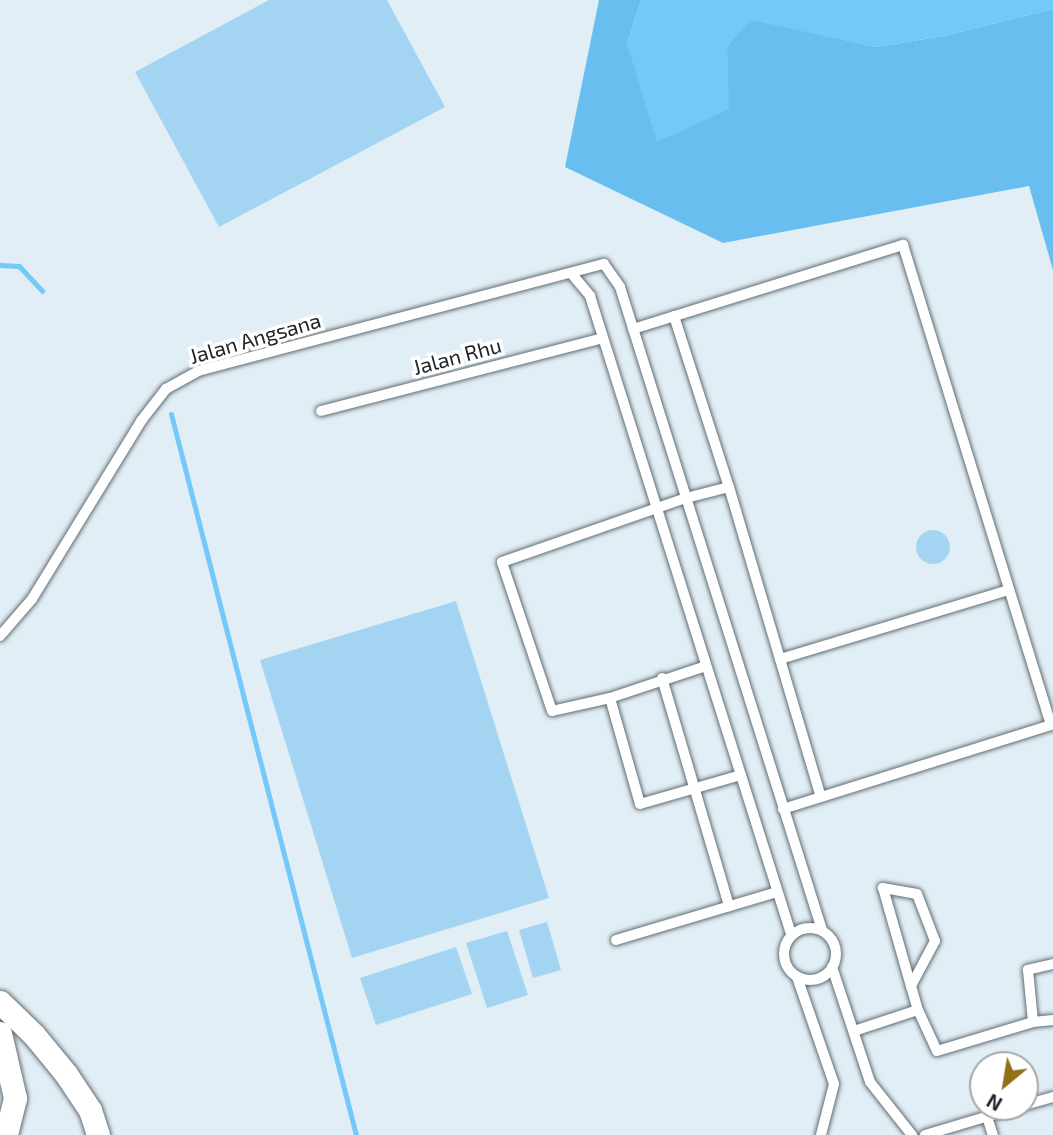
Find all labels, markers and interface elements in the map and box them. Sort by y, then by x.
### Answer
street label: Jalan Angsana [186,307,324,369]
street label: Jalan Rhu [410,332,504,380]
north arrow [969,1051,1039,1121]
text: N [983,1089,1006,1116]

